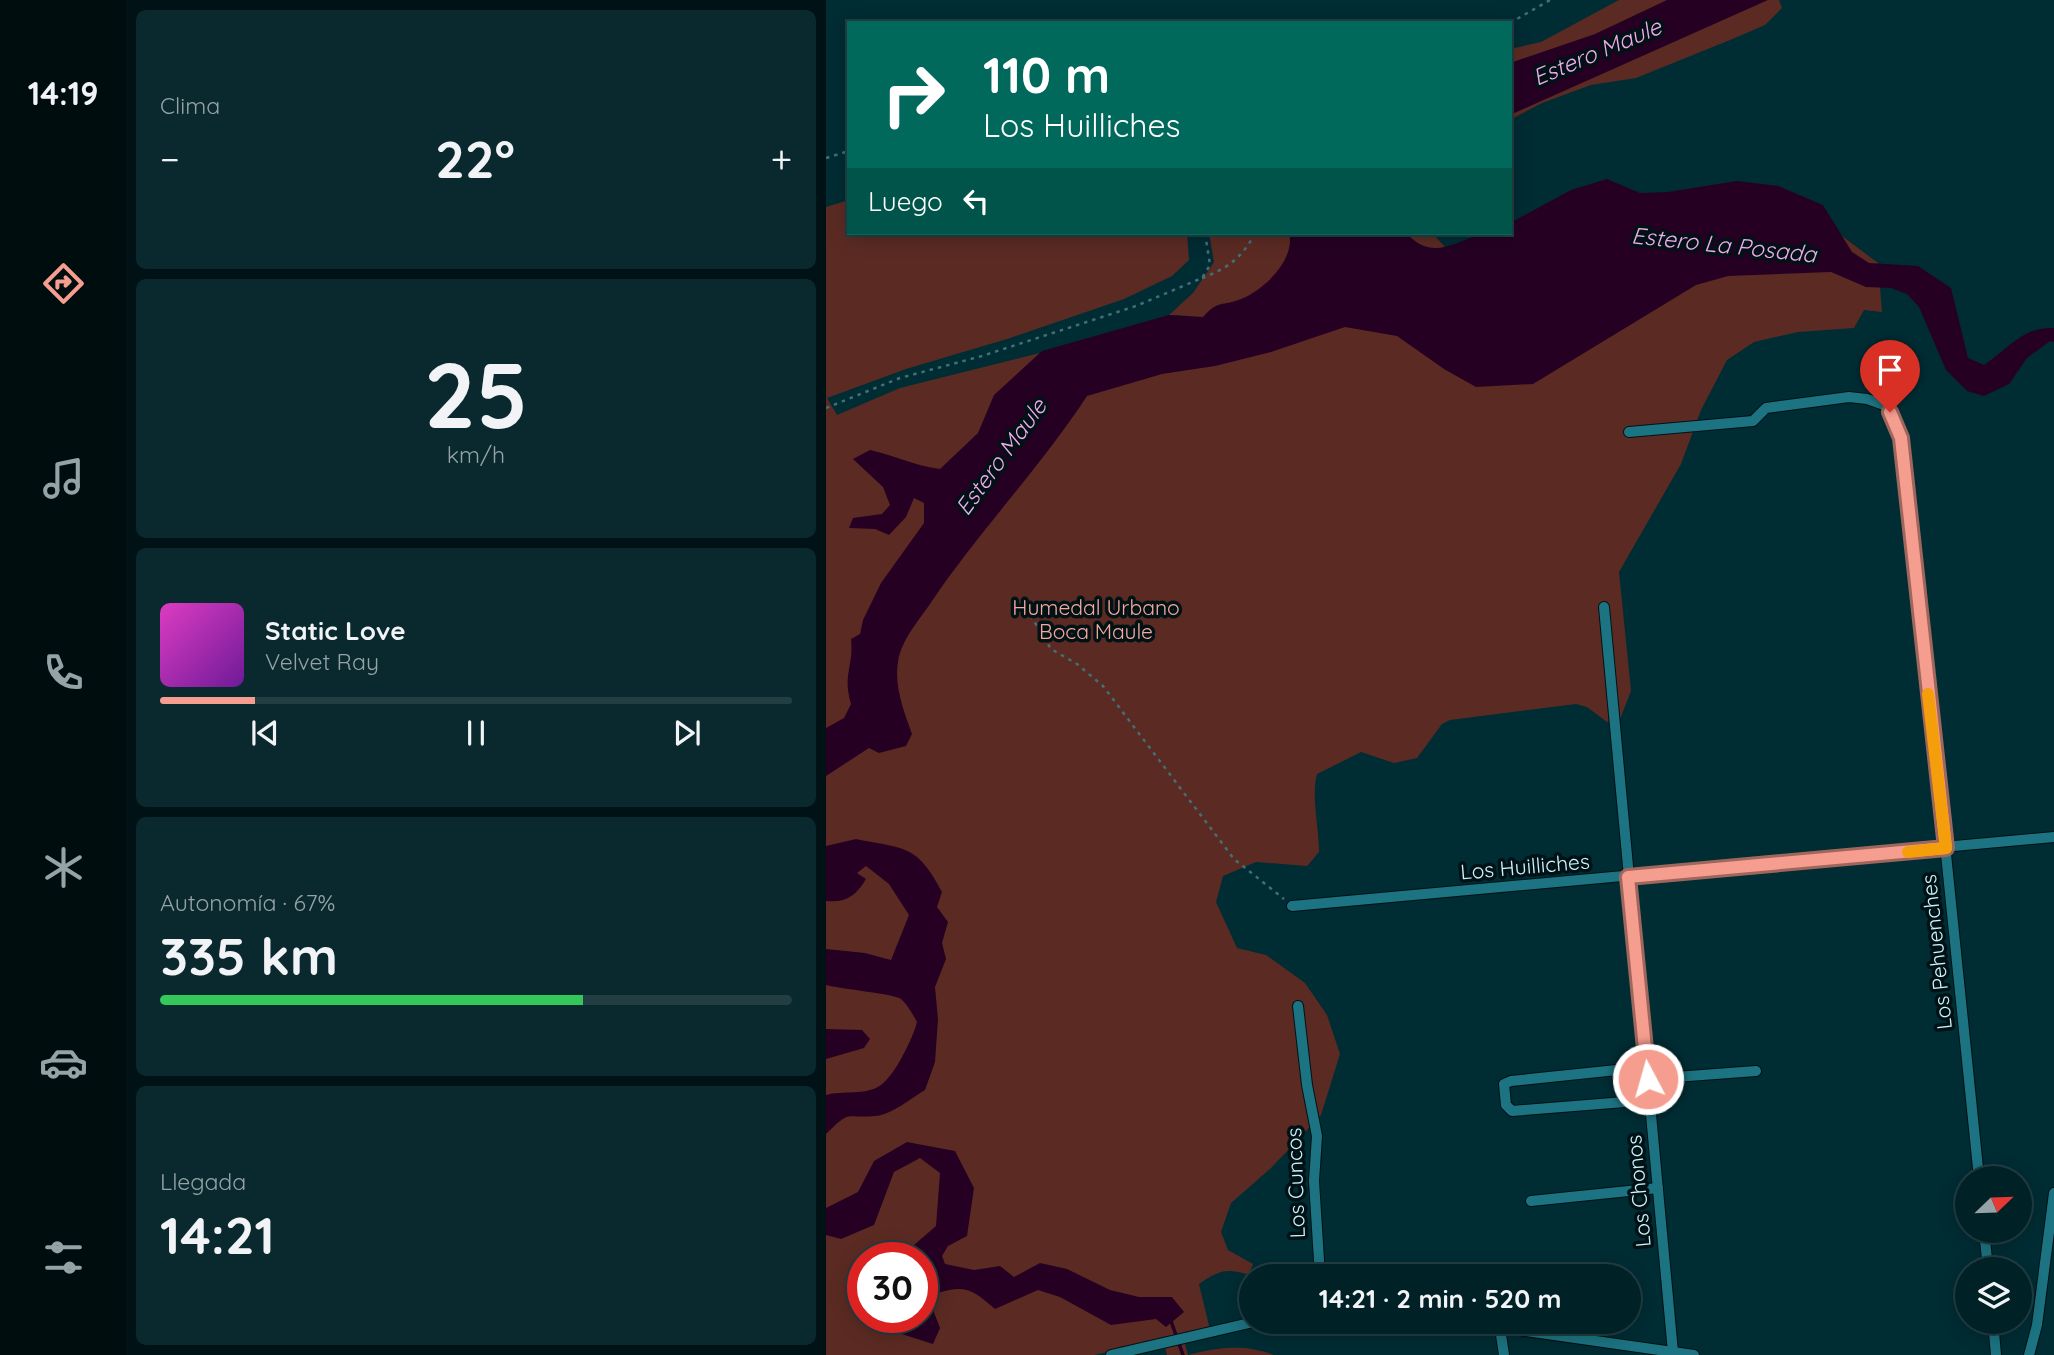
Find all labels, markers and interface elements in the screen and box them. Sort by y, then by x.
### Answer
water label: Estero Maule [1528,11,1666,92]
text: 110 m [983,44,1110,105]
icon: right [868,49,959,140]
text: 14:19 [28,73,98,113]
text: Clima [160,91,220,120]
text: Los Huilliches [983,105,1181,145]
text: 22° [435,126,515,191]
text: − [160,135,180,183]
text: + [771,135,792,183]
icon: left [957,182,995,220]
text: Luego [868,185,943,218]
water label: Estero La Posada [1630,220,1819,269]
icon: directions [39,259,88,308]
text: 25 [424,337,528,451]
pin [1860,340,1920,412]
icon: arrive [1871,351,1909,389]
water label: Estero Maule [949,392,1053,521]
text: km/h [447,440,505,469]
icon: music [39,454,88,503]
park label: Humedal Urbano Boca Maule [1012,594,1180,644]
text: Static Love [265,614,406,647]
text: Velvet Ray [265,647,379,676]
icon: phone [39,648,88,697]
icon: previous [246,714,284,752]
icon: pause [457,714,495,752]
icon: next [668,714,706,752]
icon: climate [39,843,88,892]
street label: Los Huilliches [1459,847,1591,885]
street label: Los Pehuenches [1915,873,1957,1031]
text: Autonomía · 67% [160,888,335,917]
text: 335 km [160,923,338,988]
icon: car [39,1038,88,1087]
position arrow [1611,1042,1685,1116]
street label: Los Cuncos [1280,1127,1310,1239]
street label: Los Chonos [1620,1134,1656,1248]
north arrow [1955,1166,2032,1242]
map controls [1955,1166,2032,1334]
text: Llegada [160,1167,246,1196]
text: 14:21 [160,1202,275,1267]
icon: filters [39,1233,88,1282]
speed limit sign: 30 [847,1242,938,1333]
button: layers [1955,1257,2032,1334]
text: 14:21 · 2 min · 520 m [1319,1282,1561,1315]

